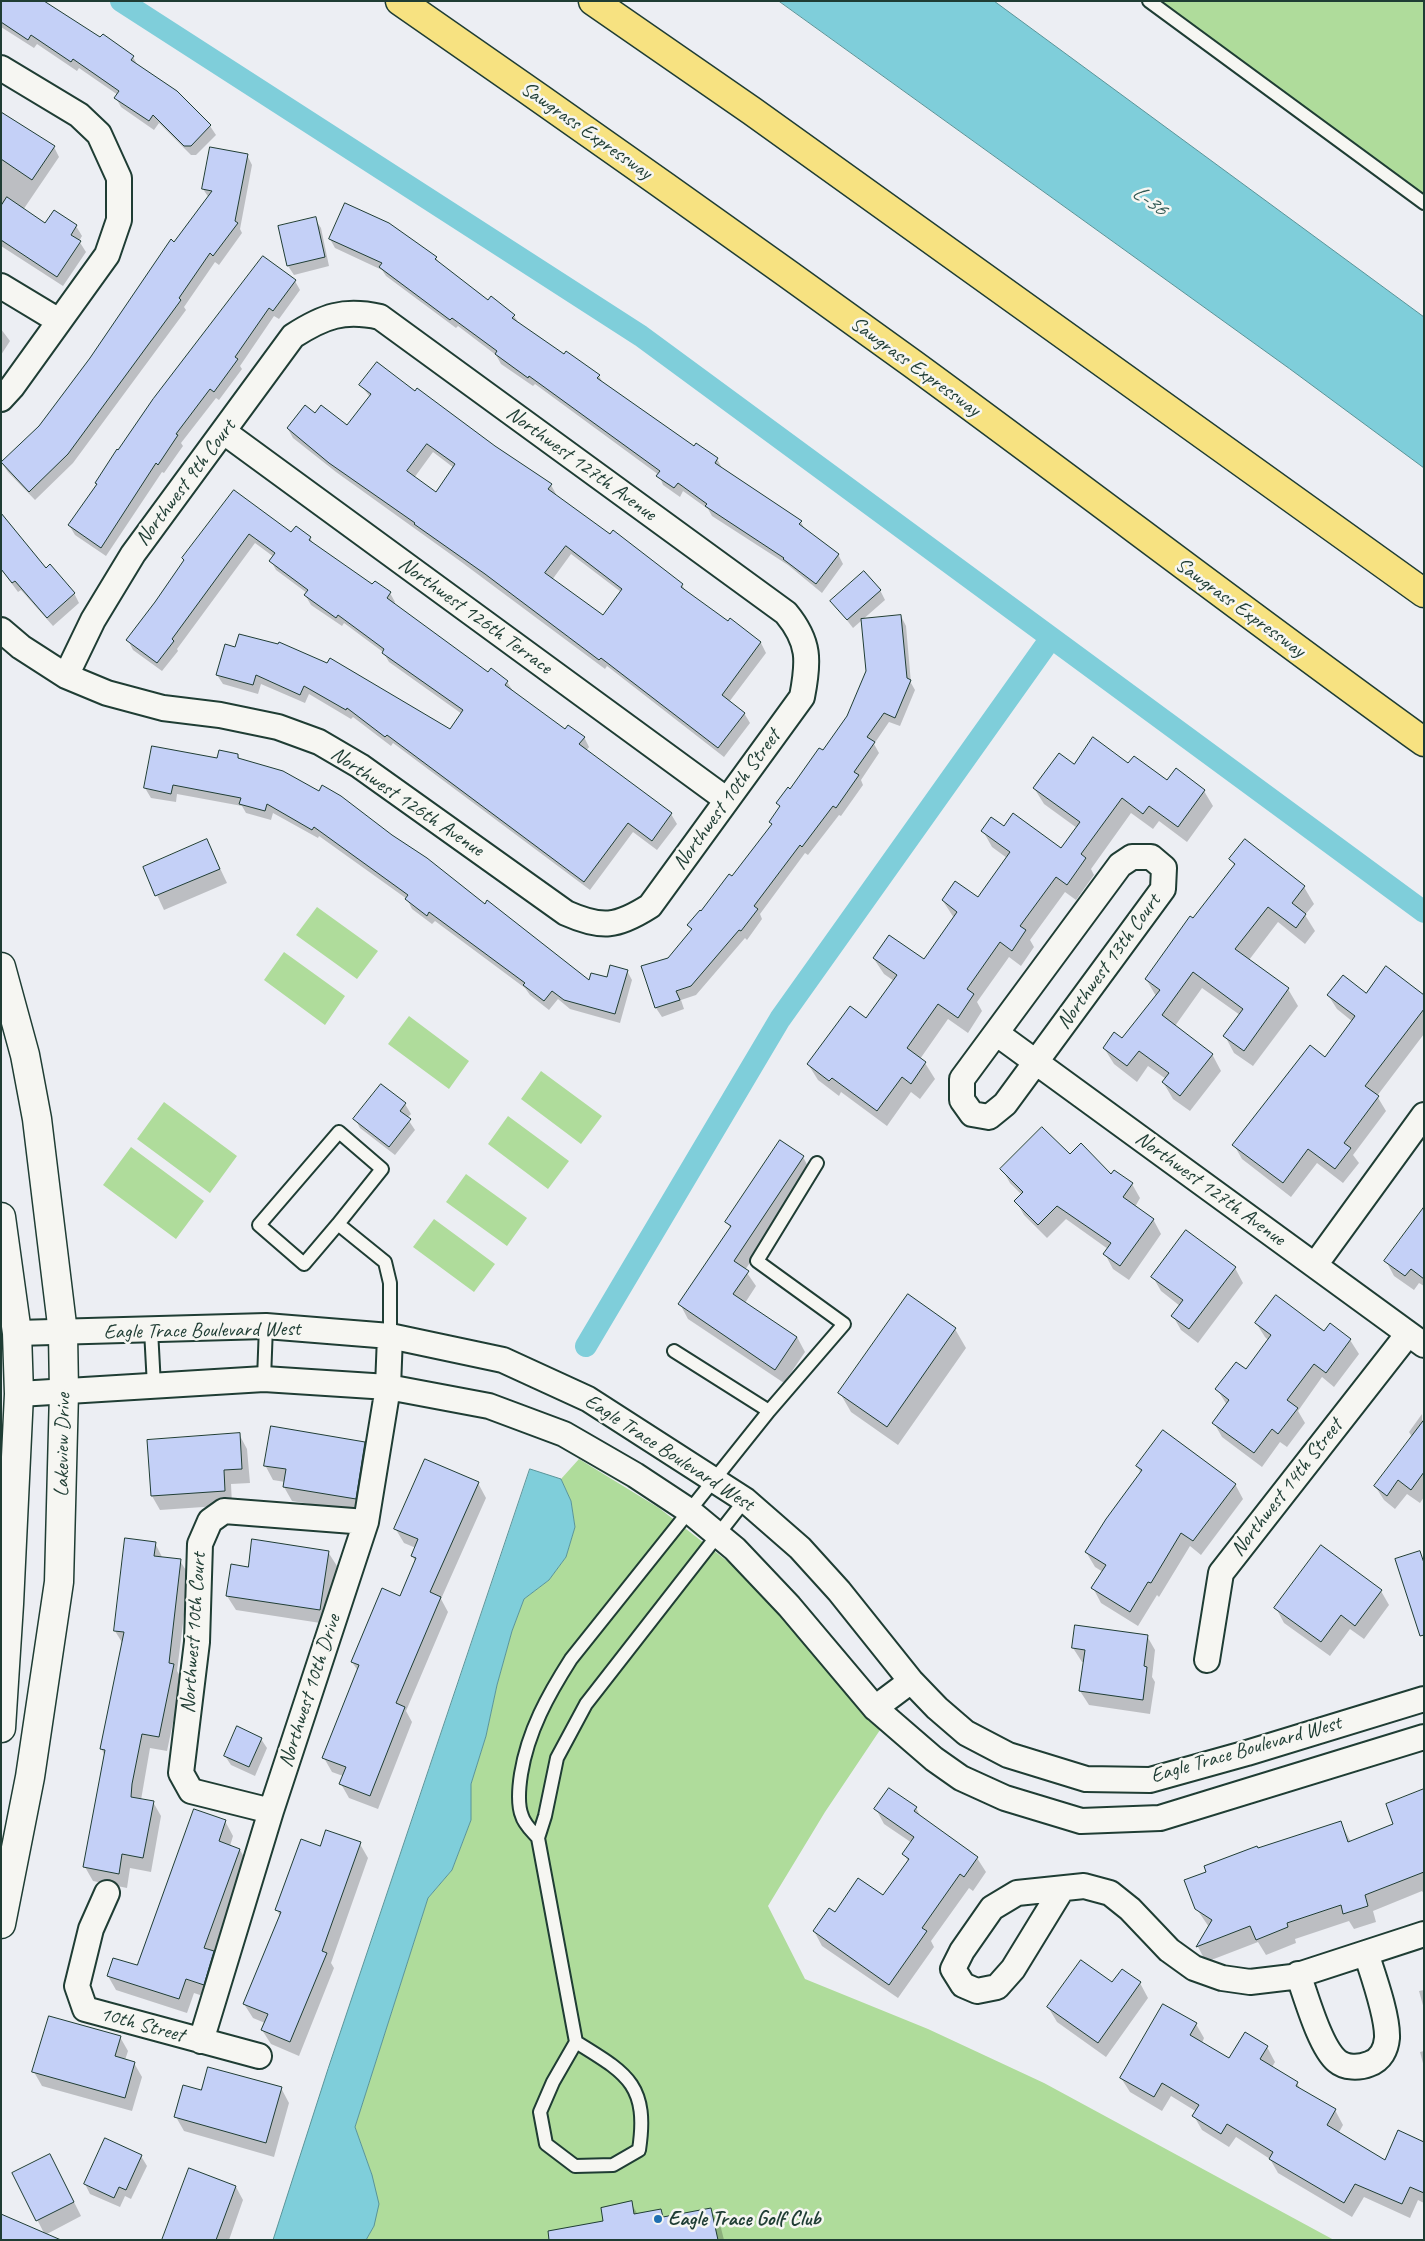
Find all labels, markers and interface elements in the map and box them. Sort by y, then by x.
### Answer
street label: Sawgrass Expressway [516,76,656,186]
water label: L-36 [1127,180,1171,222]
street label: Sawgrass Expressway [845,311,985,423]
street label: Northwest 127th Avenue [501,401,661,527]
street label: Northwest 9th Court [130,415,242,551]
street label: Northwest 126th Terrace [393,552,557,680]
street label: Sawgrass Expressway [1170,552,1310,664]
street label: Northwest 10th Street [668,725,786,875]
street label: Northwest 126th Avenue [326,741,488,863]
street label: Northwest 13th Court [1051,889,1167,1035]
street label: Northwest 127th Avenue [1130,1126,1290,1252]
street label: Eagle Trace Boulevard West [103,1317,301,1345]
street label: Eagle Trace Boulevard West [580,1389,758,1517]
street label: Lakeview Drive [49,1393,77,1497]
street label: Northwest 14th Street [1226,1414,1348,1562]
street label: Northwest 10th Court [176,1552,212,1714]
street label: Northwest 10th Drive [273,1611,347,1771]
street label: Eagle Trace Boulevard West [1148,1711,1344,1789]
street label: 10th Street [97,2002,187,2048]
place label: Eagle Trace Golf Club [668,2206,821,2232]
marker: Eagle Trace Golf Club [652,2213,664,2225]

